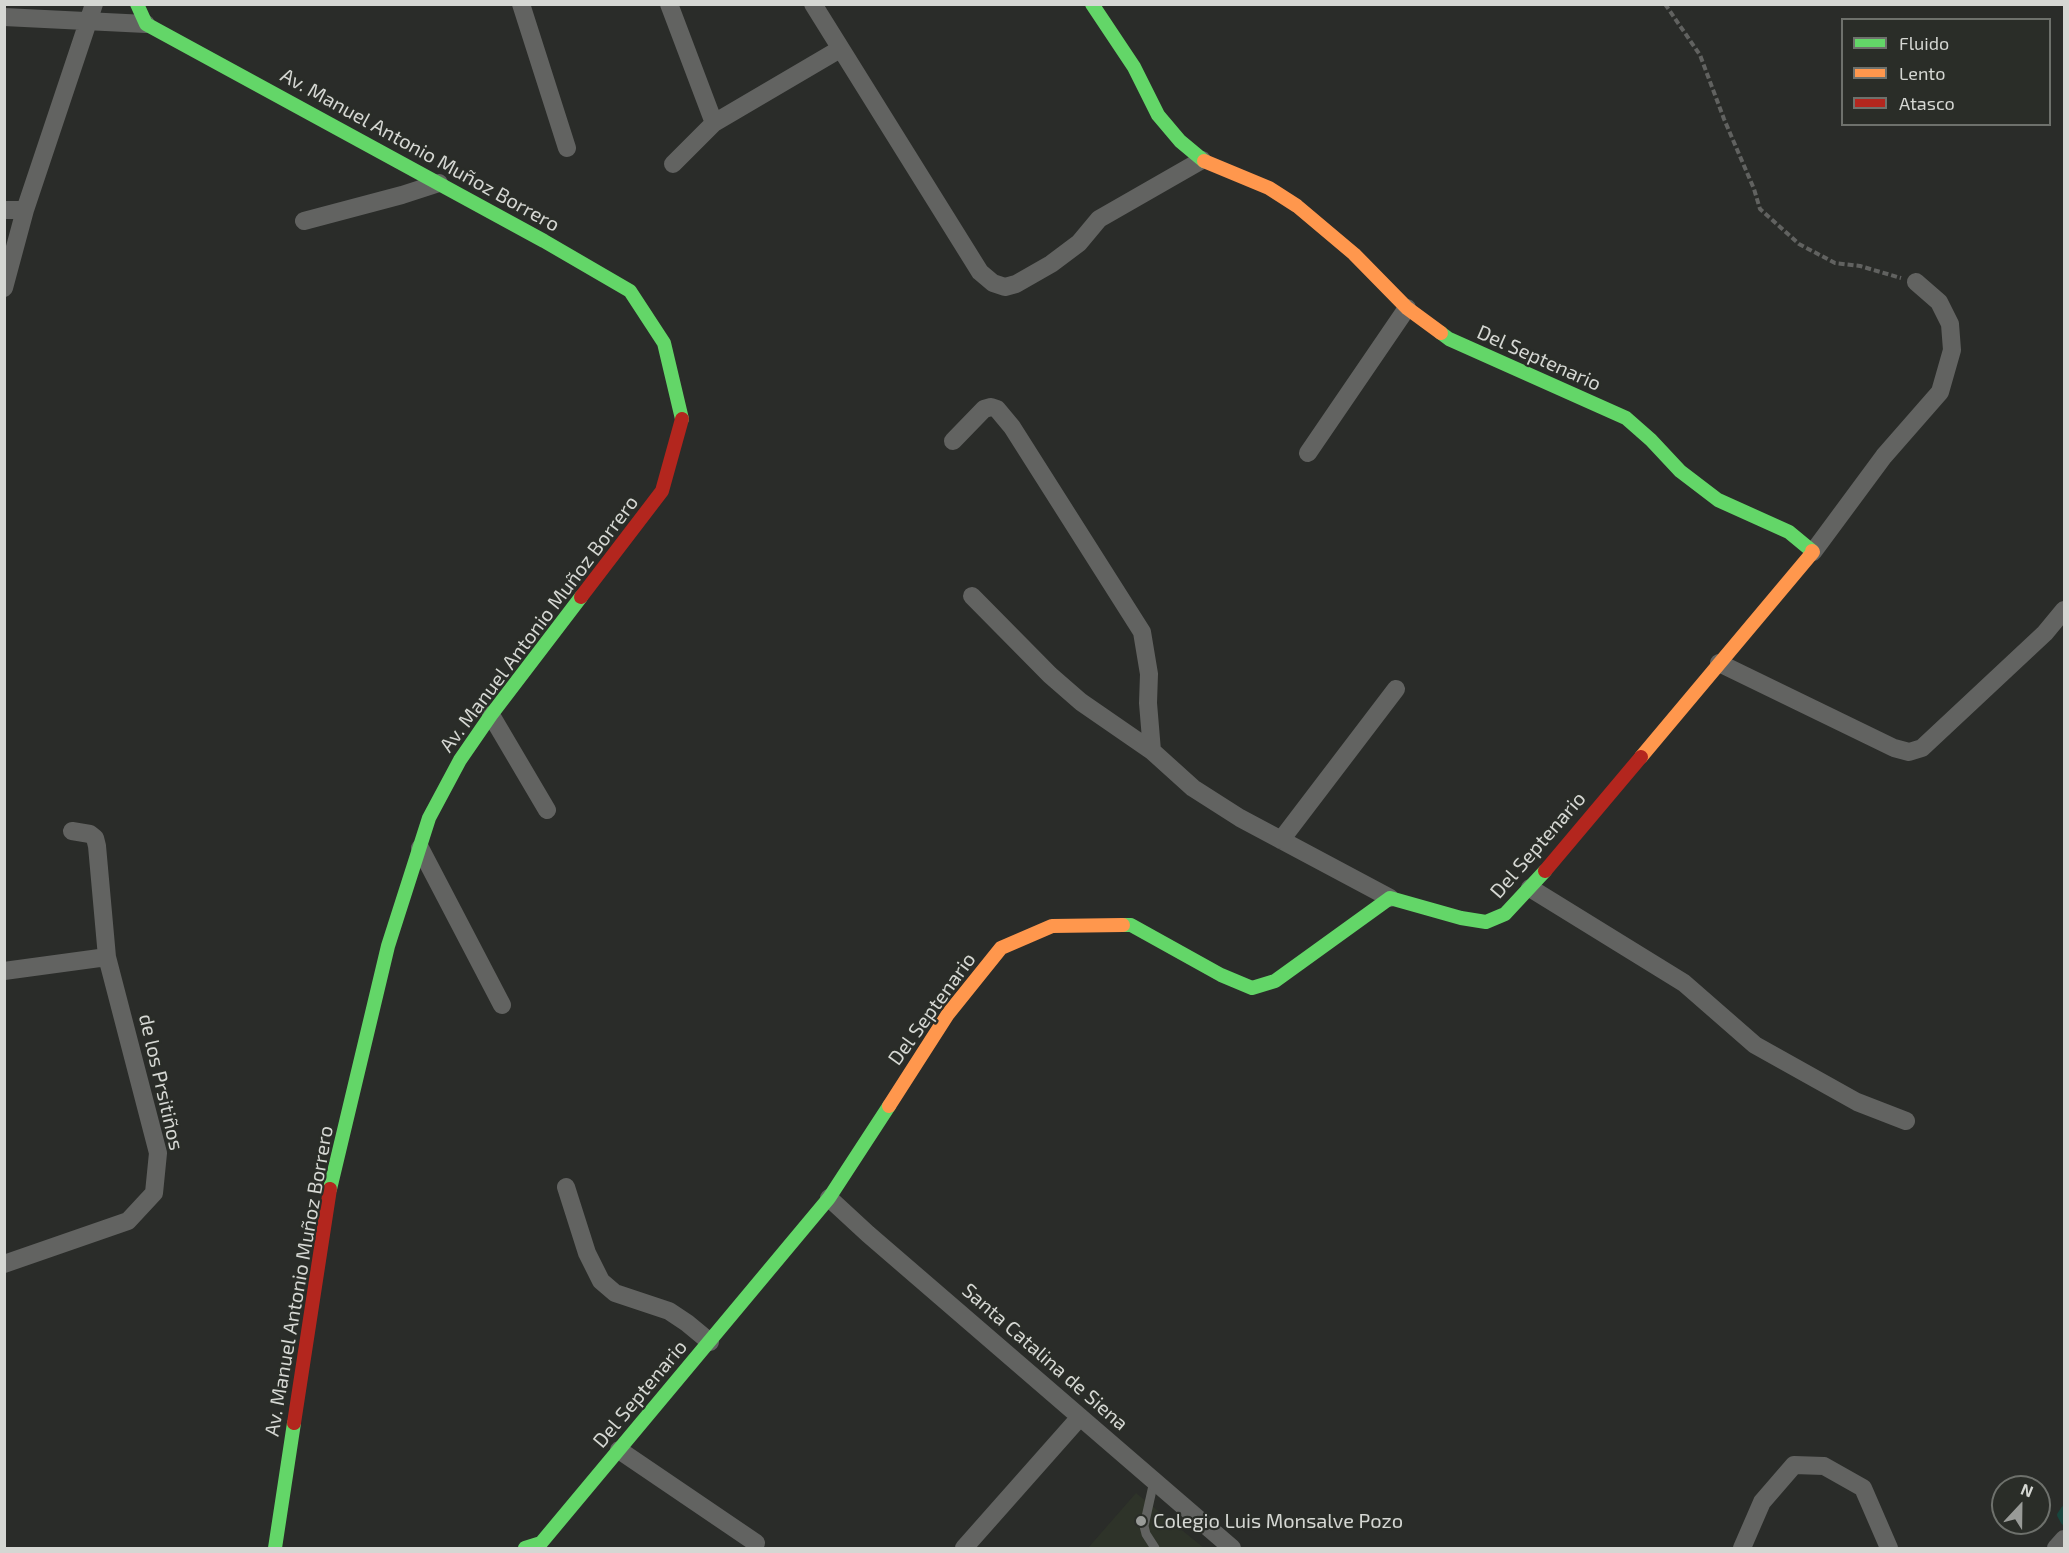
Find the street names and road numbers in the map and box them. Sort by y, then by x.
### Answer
street label: Av. Manuel Antonio Muñoz Borrero [276,63,564,237]
street label: Del Septenario [1473,320,1605,396]
street label: Av. Manuel Antonio Muñoz Borrero [435,491,643,757]
street label: Del Septenario [1485,787,1591,903]
street label: Del Septenario [883,948,981,1070]
street label: de los Prsitiños [134,1011,188,1153]
street label: Av. Manuel Antonio Muñoz Borrero [260,1124,338,1438]
street label: Santa Catalina de Siena [957,1278,1133,1436]
street label: Del Septenario [588,1335,692,1453]

